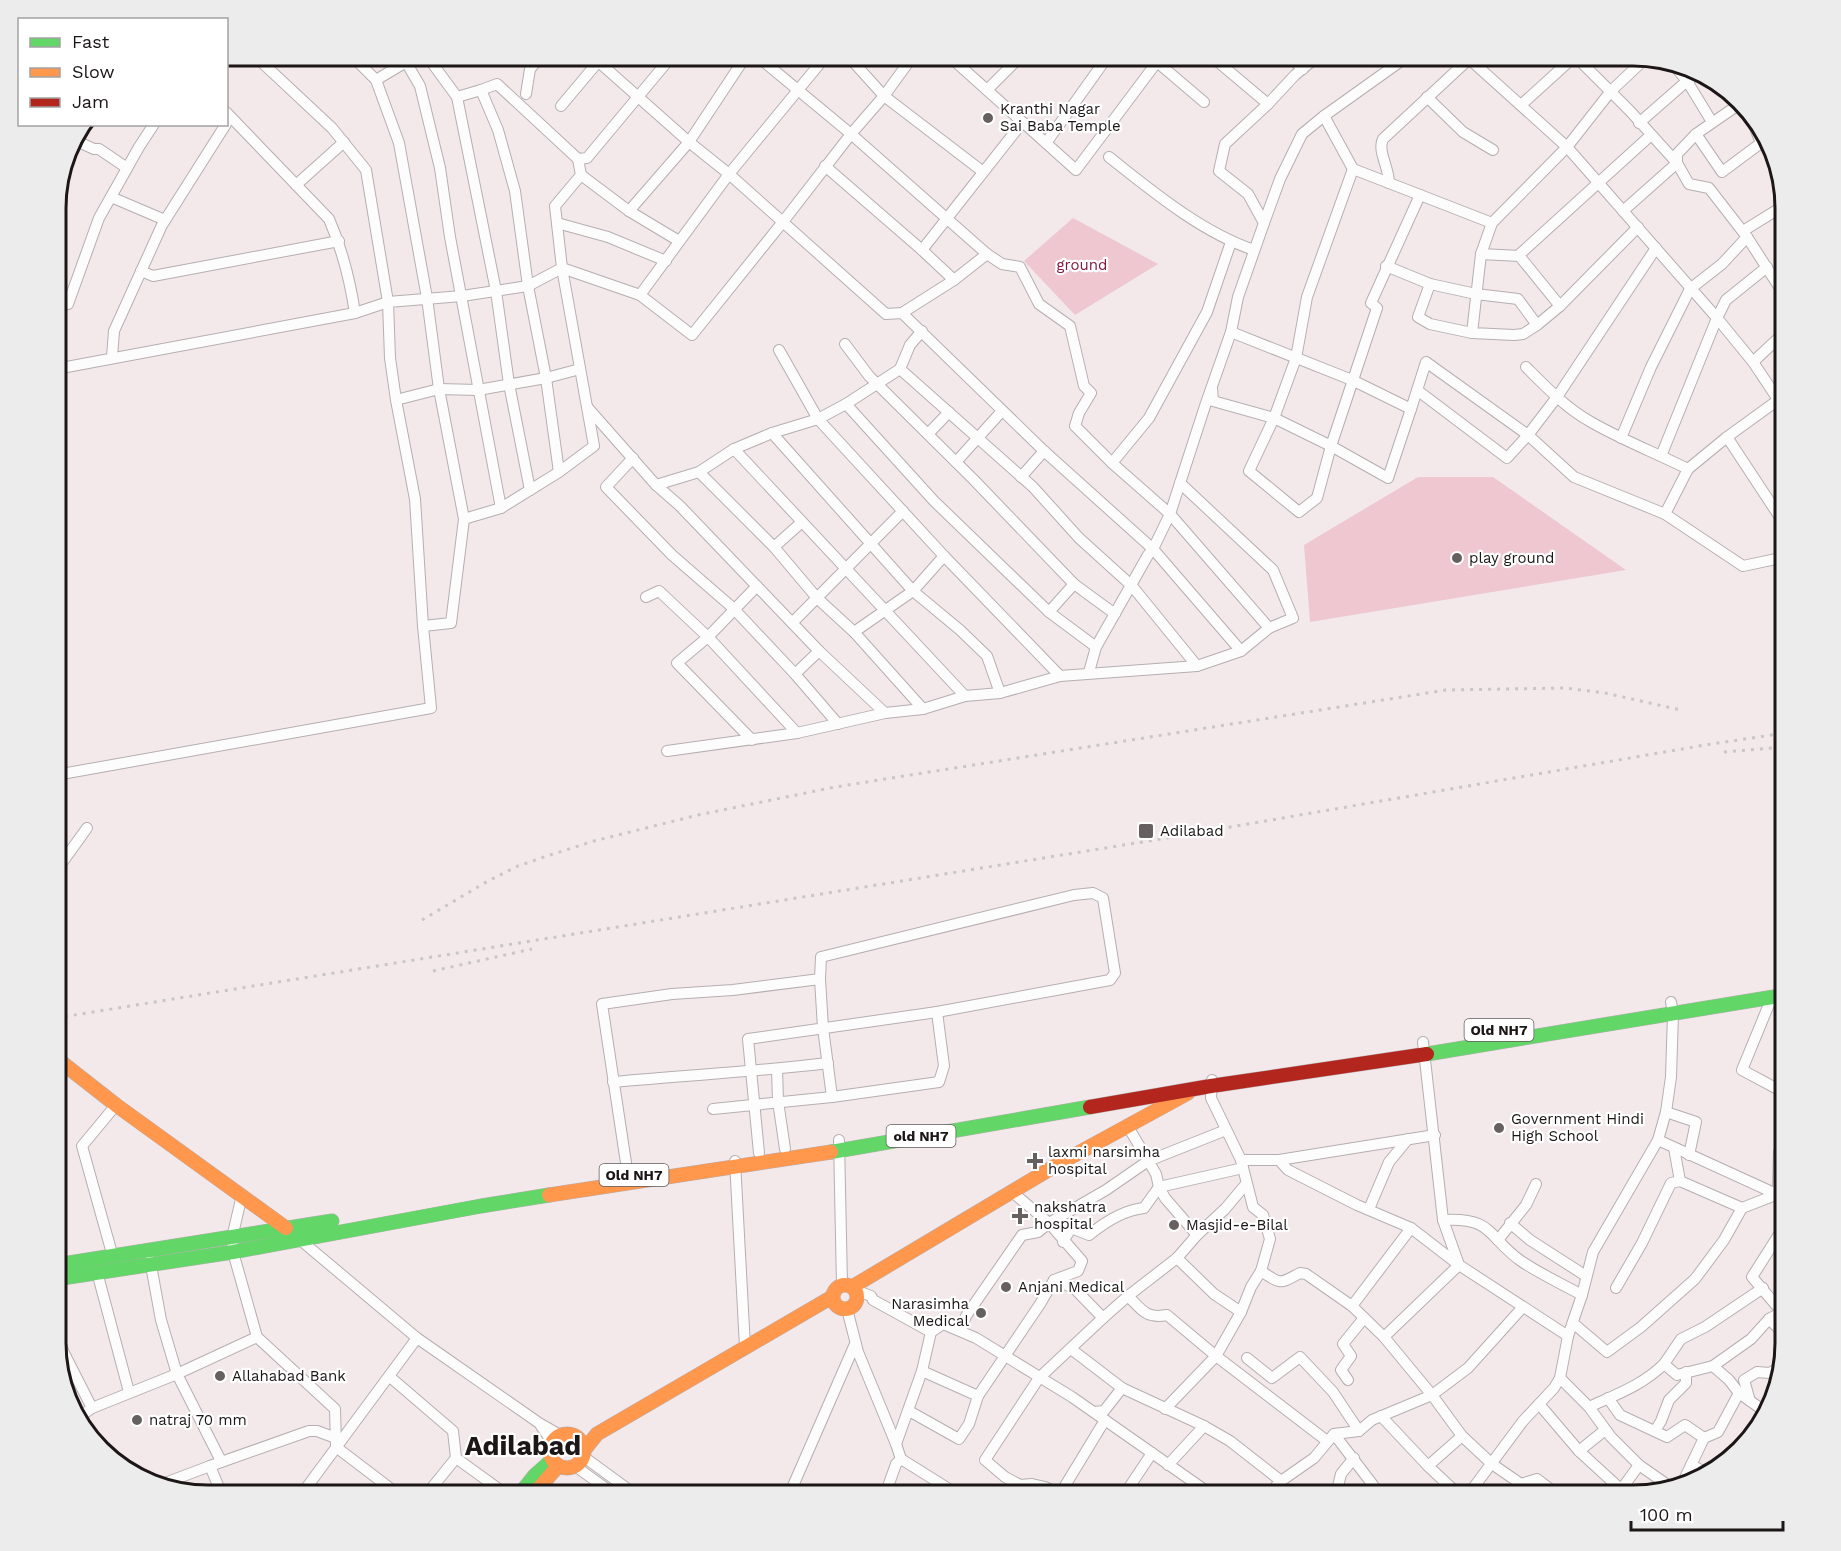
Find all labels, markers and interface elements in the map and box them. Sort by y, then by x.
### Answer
legend [18,18,228,126]
text: Fast [72,31,110,52]
text: Slow [72,61,115,82]
text: Jam [72,91,109,112]
place label: Kranthi Nagar Sai Baba Temple [1000,100,1121,135]
marker: Kranthi Nagar Sai Baba Temple [981,111,995,125]
park label: ground [1057,256,1107,274]
place label: play ground [1469,549,1554,567]
marker: play ground [1450,551,1464,565]
marker: Adilabad [1137,822,1155,840]
place label: Adilabad [1160,822,1224,840]
road number: Old NH7 [1464,1019,1534,1041]
place label: Government Hindi High School [1511,1110,1644,1145]
marker: Government Hindi High School [1492,1121,1506,1135]
road number: old NH7 [886,1125,956,1147]
place label: laxmi narsimha hospital [1048,1143,1161,1178]
marker: laxmi narsimha hospital [1026,1152,1044,1170]
road number: Old NH7 [600,1164,668,1186]
place label: nakshatra hospital [1034,1198,1107,1233]
marker: nakshatra hospital [1011,1207,1029,1225]
place label: Masjid-e-Bilal [1186,1216,1288,1234]
marker: Masjid-e-Bilal [1167,1218,1181,1232]
place label: Anjani Medical [1018,1278,1125,1296]
marker: Anjani Medical [999,1280,1013,1294]
place label: Narasimha Medical [891,1295,970,1330]
marker: Narasimha Medical [974,1306,988,1320]
place label: Allahabad Bank [232,1367,346,1385]
marker: Allahabad Bank [213,1369,227,1383]
place label: natraj 70 mm [149,1411,247,1429]
marker: natraj 70 mm [130,1413,144,1427]
district label: Adilabad [465,1430,581,1462]
scale bar [1631,1494,1782,1532]
text: 100 m [1640,1504,1693,1525]

